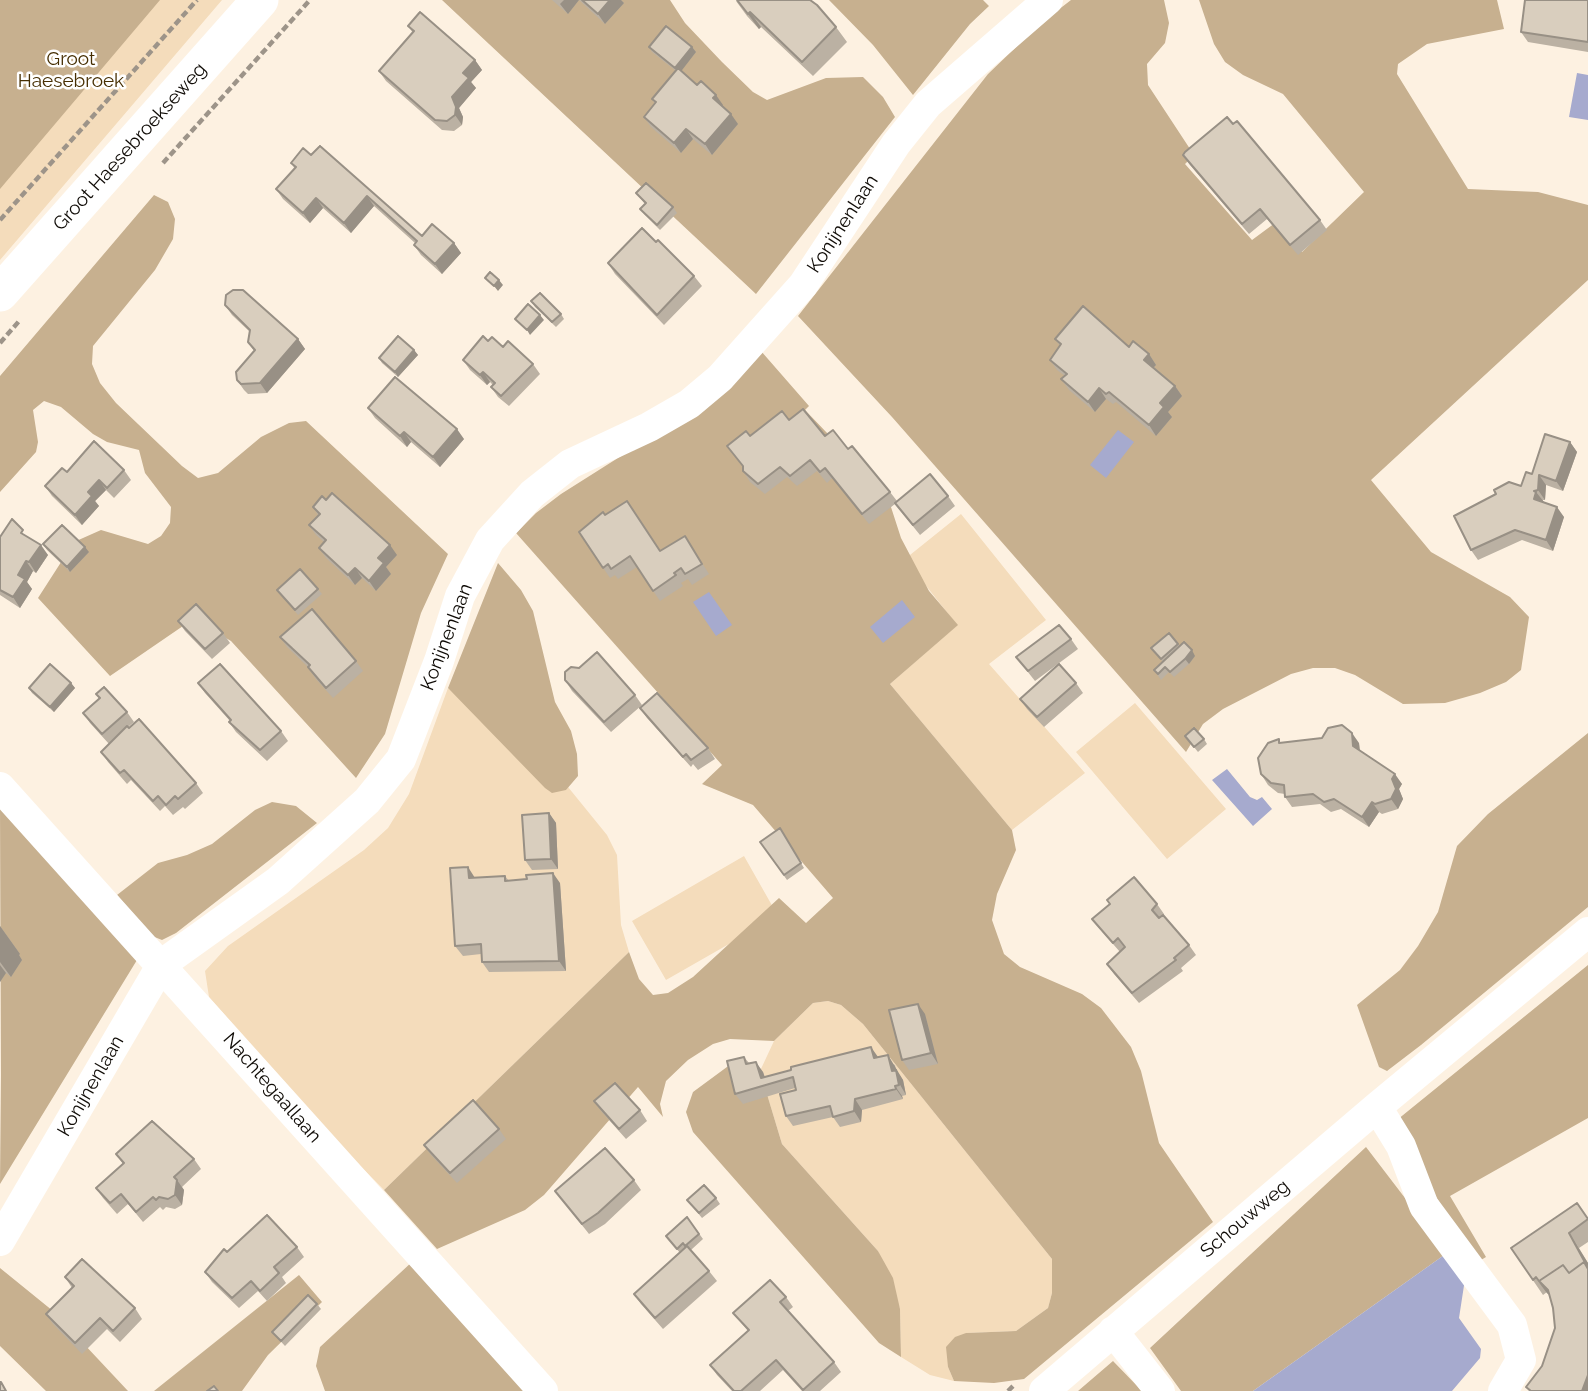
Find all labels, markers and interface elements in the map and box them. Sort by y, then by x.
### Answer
park label: Groot Haesebroek [18,48,124,92]
street label: Groot Haesebroekseweg [49,58,211,236]
street label: Konijnenlaan [803,171,883,277]
street label: Konijnenlaan [416,580,478,694]
street label: Nachtegaallaan [218,1028,326,1148]
street label: Konijnenlaan [53,1032,129,1140]
street label: Schouwweg [1196,1175,1294,1263]

